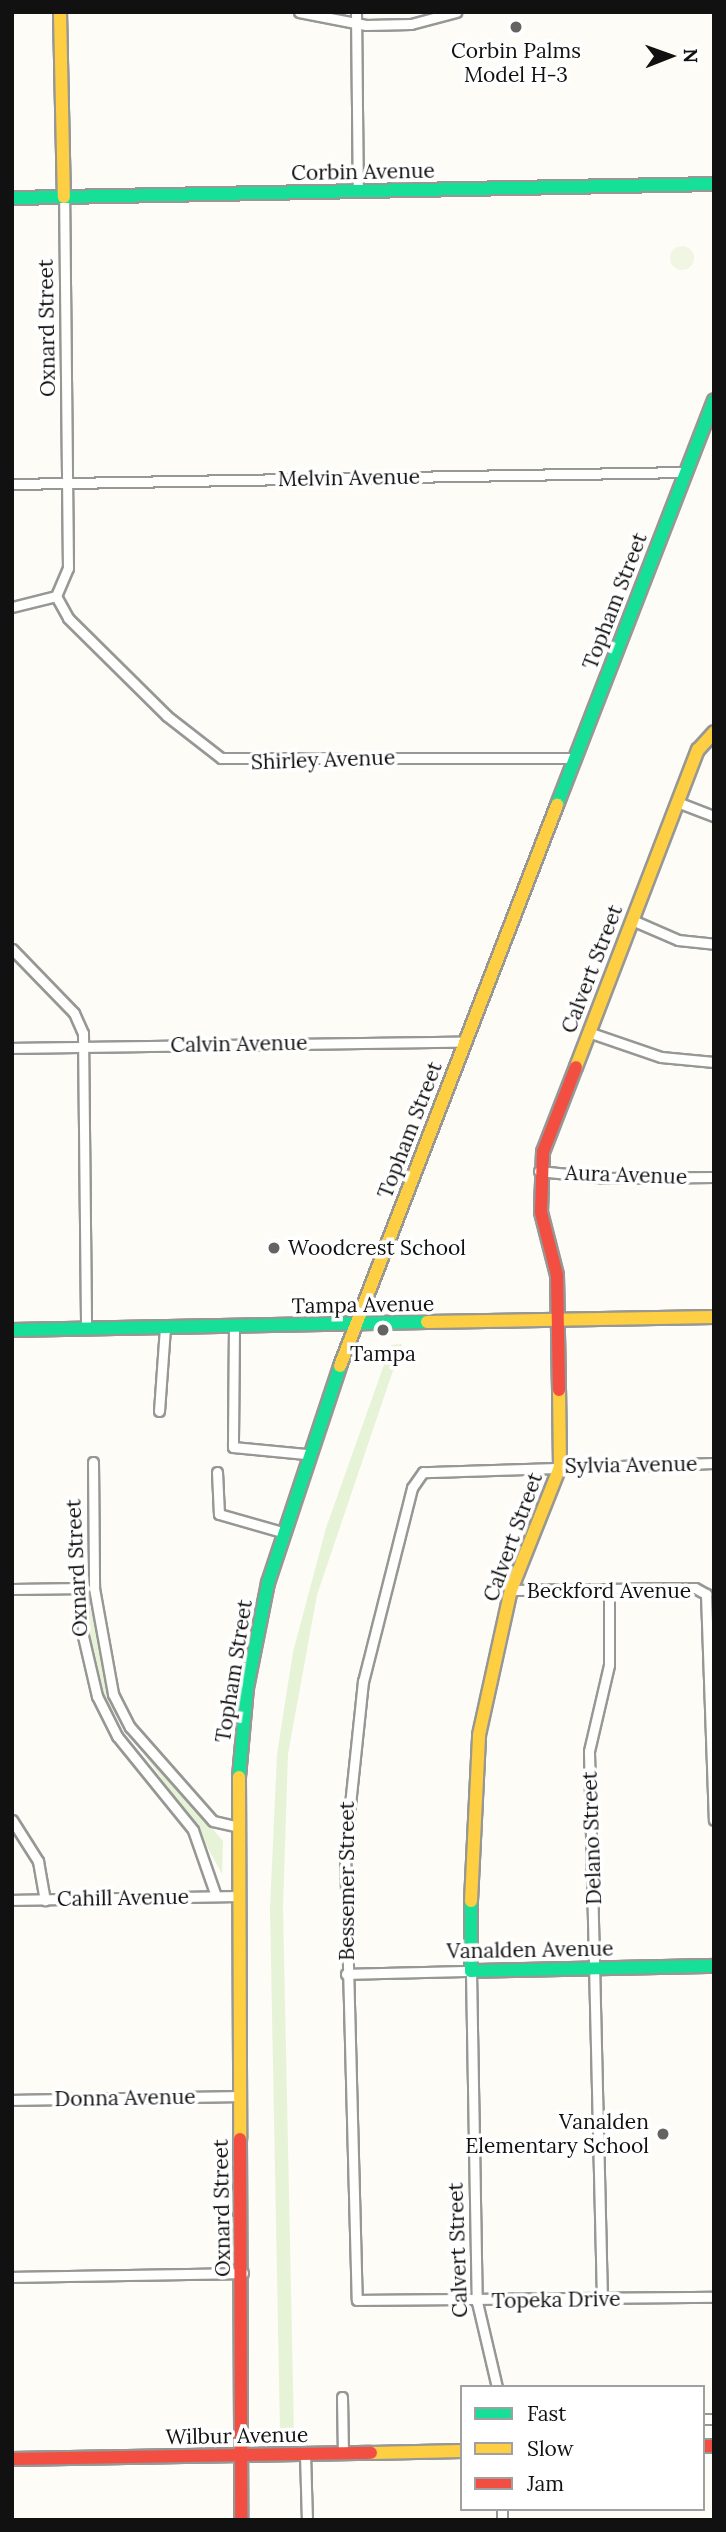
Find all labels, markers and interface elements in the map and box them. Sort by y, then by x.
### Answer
marker: Corbin Palms Model H-3 [508,19,524,35]
north arrow [635,21,705,91]
place label: Corbin Palms Model H-3 [451,38,581,88]
text: N [679,48,703,63]
street label: Corbin Avenue [291,158,435,186]
street label: Oxnard Street [33,259,61,397]
street label: Melvin Avenue [278,464,420,492]
street label: Topham Street [577,529,653,673]
street label: Shirley Avenue [250,745,396,775]
street label: Calvert Street [556,901,628,1037]
street label: Calvin Avenue [170,1030,308,1058]
street label: Topham Street [372,1058,448,1202]
street label: Aura Avenue [564,1160,688,1190]
place label: Woodcrest School [288,1235,466,1261]
marker: Woodcrest School [266,1240,282,1256]
street label: Tampa Avenue [291,1291,435,1319]
marker: Tampa [375,1322,391,1338]
place label: Tampa [350,1341,416,1367]
street label: Sylvia Avenue [565,1451,697,1479]
street label: Calvert Street [478,1469,548,1605]
street label: Oxnard Street [61,1499,93,1637]
street label: Beckford Avenue [527,1578,691,1604]
street label: Topham Street [210,1598,258,1744]
street label: Delano Street [577,1771,607,1905]
street label: Bessemer Street [334,1801,360,1961]
street label: Cahill Avenue [57,1884,189,1912]
street label: Vanalden Avenue [446,1936,614,1964]
street label: Donna Avenue [54,2084,196,2112]
place label: Vanalden Elementary School [465,2109,649,2159]
marker: Vanalden Elementary School [655,2126,671,2142]
street label: Oxnard Street [208,2139,236,2277]
street label: Calvert Street [443,2182,473,2318]
street label: Topeka Drive [491,2286,621,2314]
legend [460,2385,705,2511]
text: Fast [527,2400,566,2427]
street label: Wilbur Avenue [165,2422,309,2450]
text: Slow [527,2435,574,2462]
text: Jam [527,2470,564,2497]

